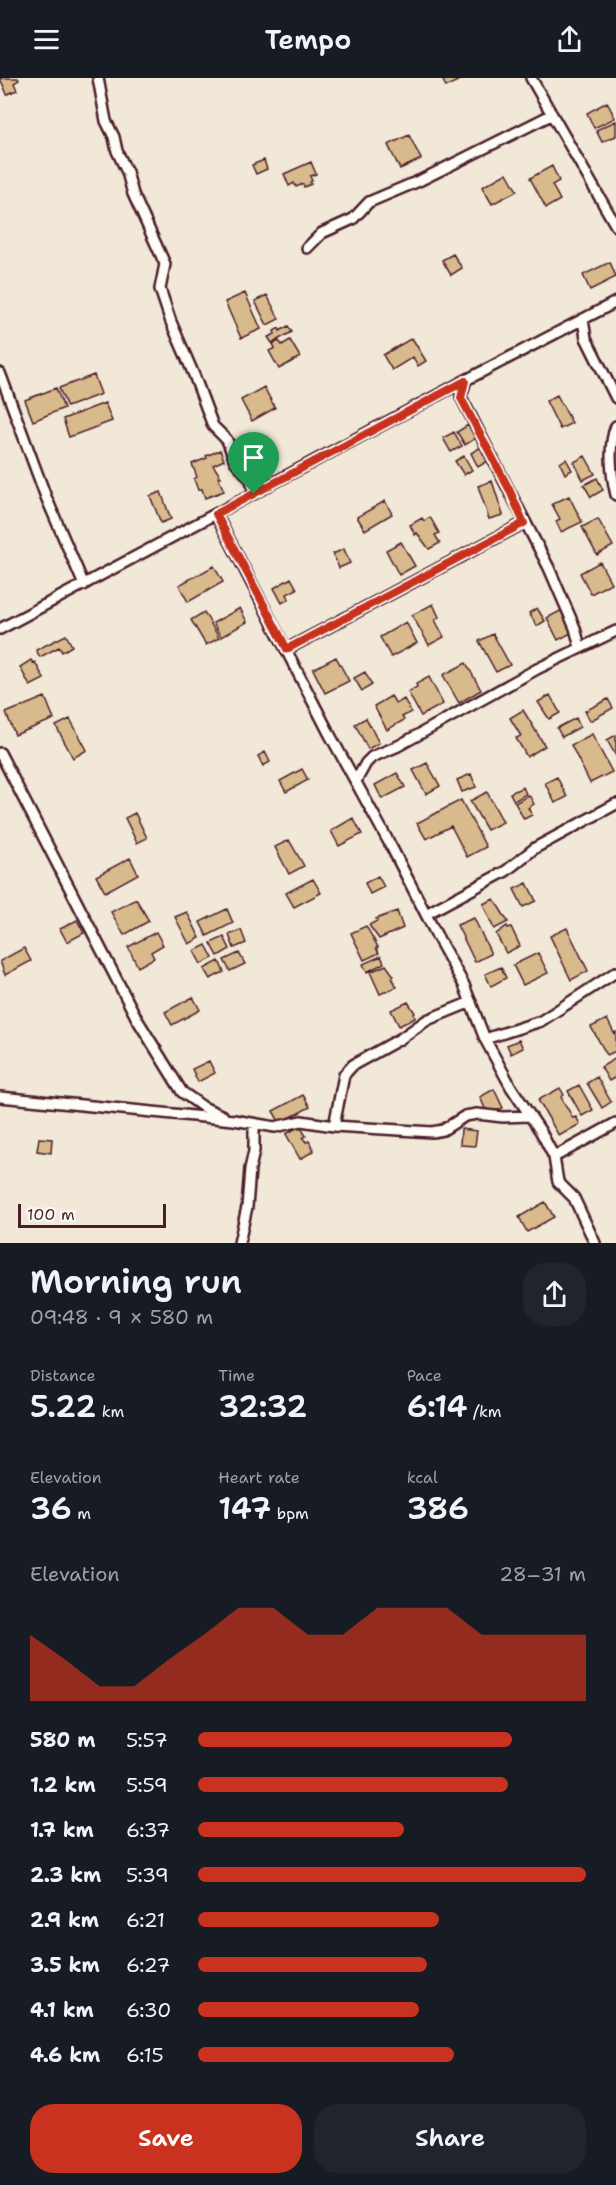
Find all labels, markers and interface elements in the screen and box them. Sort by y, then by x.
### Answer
text: Tempo [265,21,351,58]
icon: menu [30,23,63,56]
icon: share [553,23,586,56]
pin [228,432,279,494]
icon: arrive [237,441,270,474]
scale bar [18,1201,166,1228]
text: 100 m [27,1204,75,1225]
text: Morning run [30,1259,242,1304]
button: share [523,1263,586,1326]
text: 09:48 · 9 × 580 m [30,1304,213,1330]
text: Distance [30,1365,96,1386]
text: Time [218,1365,255,1386]
text: Pace [407,1365,442,1386]
text: 5.22 [30,1386,96,1427]
text: 32:32 [218,1386,307,1427]
text: 6:14 [407,1386,468,1427]
text: km [96,1401,124,1422]
text: /km [468,1401,502,1422]
text: Elevation [30,1467,102,1488]
text: Heart rate [218,1467,300,1488]
text: kcal [407,1467,438,1488]
text: 36 [30,1488,72,1529]
text: 147 [218,1488,271,1529]
text: 386 [407,1488,469,1529]
text: m [72,1503,91,1524]
text: bpm [271,1503,309,1524]
text: Elevation [30,1561,120,1587]
text: 28–31 m [499,1561,586,1587]
text: 580 m [30,1727,95,1753]
text: 5:57 [126,1727,168,1753]
text: 1.2 km [30,1772,96,1798]
text: 5:59 [126,1772,168,1798]
text: 1.7 km [30,1817,94,1843]
text: 6:37 [126,1817,170,1843]
text: 2.3 km [30,1862,101,1888]
text: 5:39 [126,1862,169,1888]
text: 2.9 km [30,1907,99,1933]
text: 6:21 [126,1907,165,1933]
text: 3.5 km [30,1952,100,1978]
text: 6:27 [126,1952,170,1978]
text: 4.1 km [30,1997,94,2023]
text: 6:30 [126,1997,171,2023]
text: 4.6 km [30,2042,100,2068]
text: 6:15 [126,2042,164,2068]
button: Save [30,2104,302,2173]
button: Share [314,2104,586,2173]

